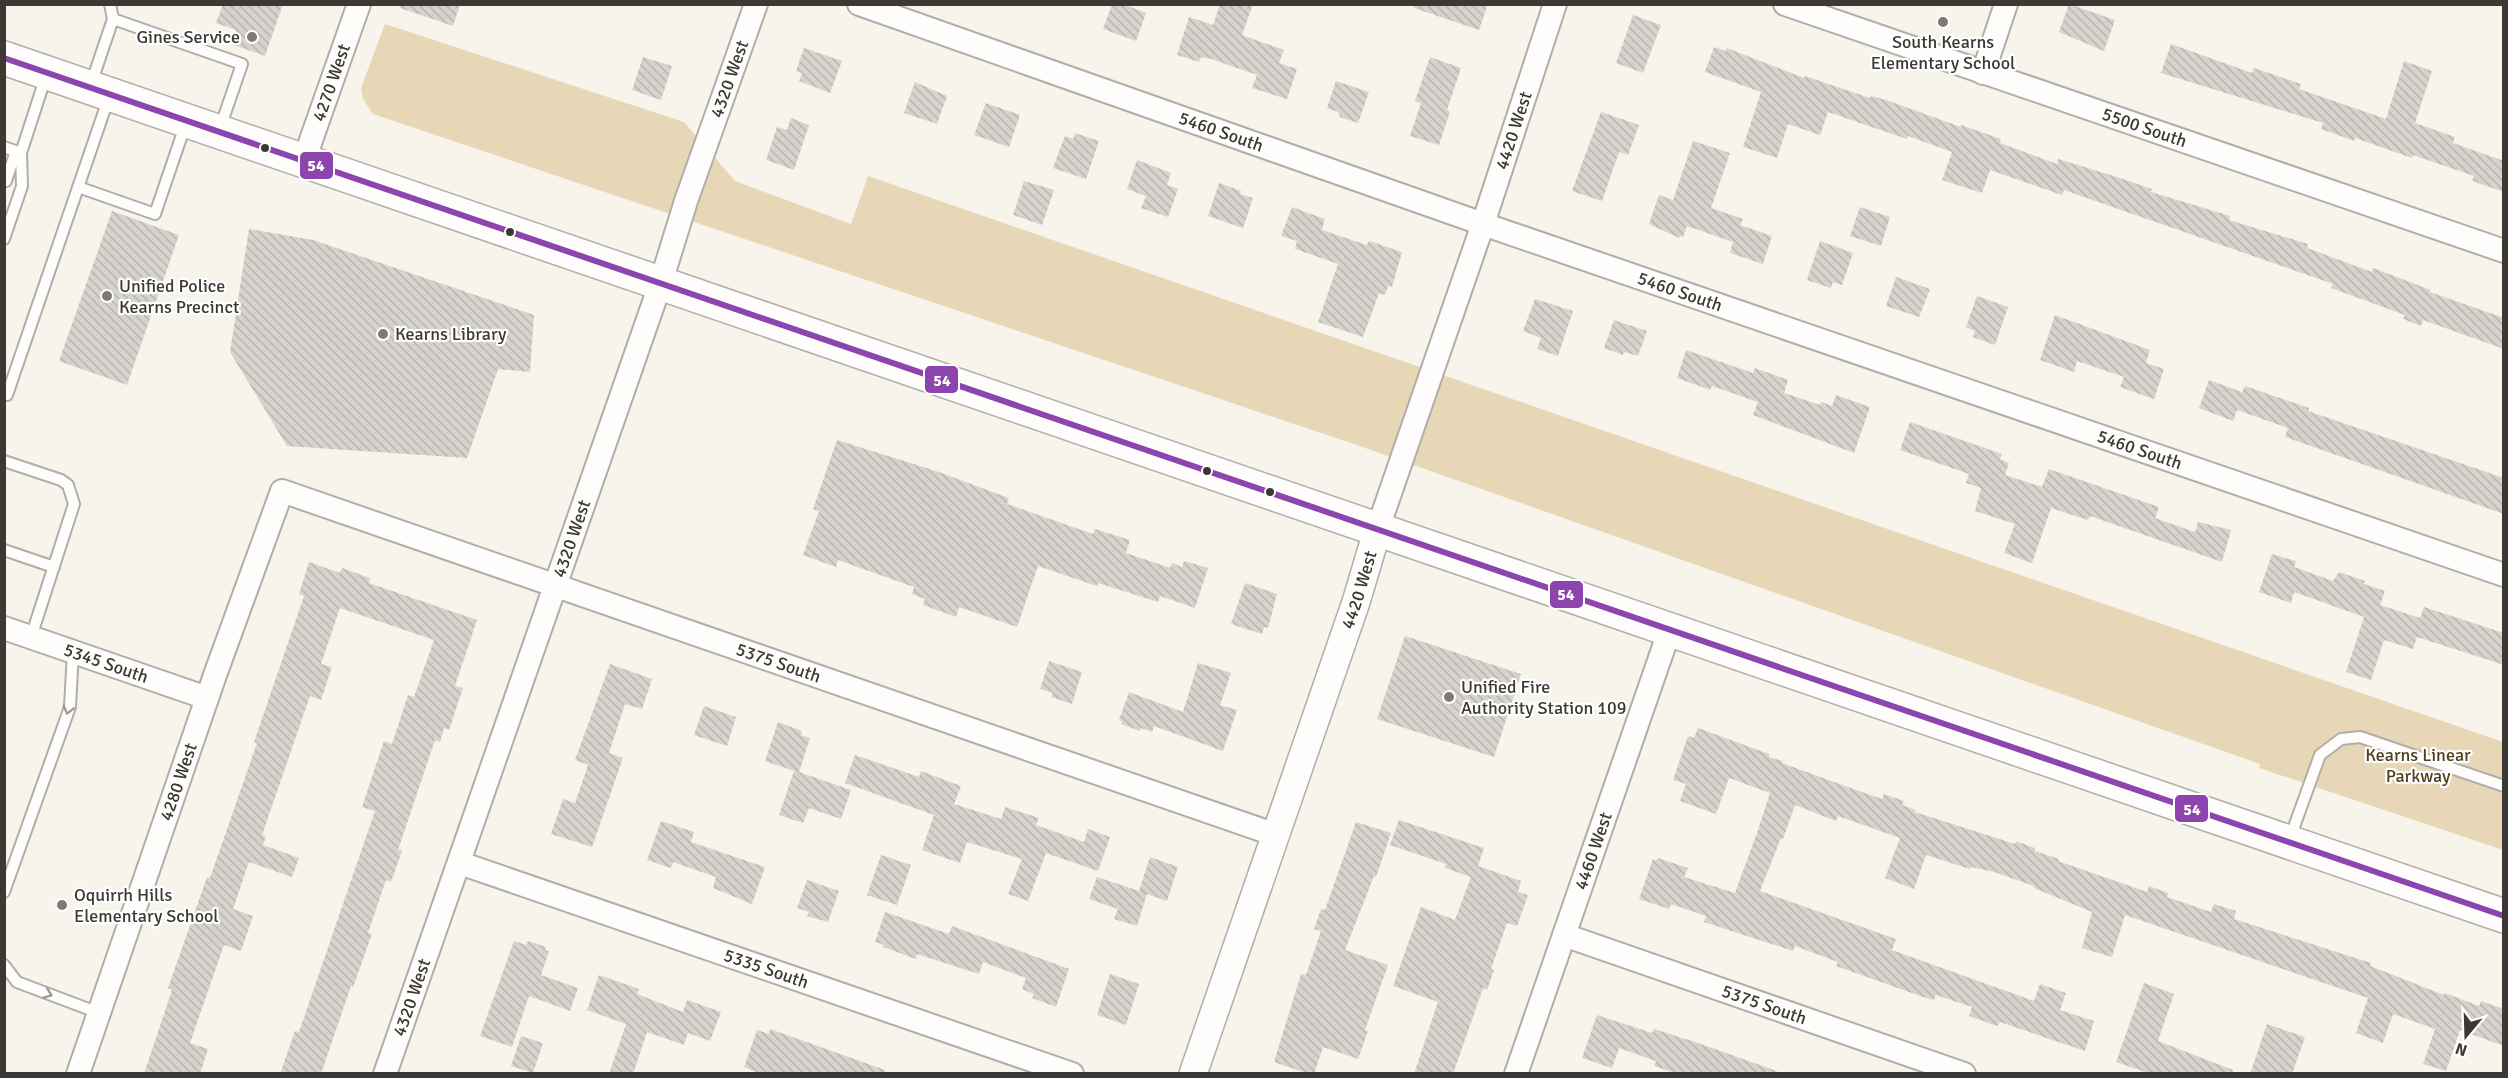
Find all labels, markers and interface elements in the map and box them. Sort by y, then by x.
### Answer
marker: South Kearns Elementary School [1936,15,1950,29]
place label: Gines Service [136,26,240,48]
marker: Gines Service [245,30,259,44]
place label: South Kearns Elementary School [1871,31,2015,74]
street label: 4320 West [705,37,753,121]
street label: 4270 West [307,41,355,124]
street label: 4420 West [1491,89,1537,172]
street label: 5500 South [2099,103,2190,152]
street label: 5460 South [1176,107,1266,157]
unlabelled marker [259,142,271,154]
line badge: 54 [299,151,334,180]
text: 54 [307,156,325,176]
unlabelled marker [504,226,516,238]
street label: 5460 South [1635,267,1725,316]
place label: Unified Police Kearns Precinct [119,275,239,318]
marker: Unified Police Kearns Precinct [100,289,114,303]
place label: Kearns Library [395,323,507,345]
marker: Kearns Library [376,327,390,341]
line badge: 54 [924,365,959,394]
text: 54 [933,371,951,391]
street label: 5460 South [2094,425,2185,474]
unlabelled marker [1201,465,1213,477]
unlabelled marker [1264,486,1276,498]
street label: 4320 West [548,497,595,580]
street label: 4420 West [1337,548,1382,632]
line badge: 54 [1549,580,1584,609]
text: 54 [1557,585,1575,605]
street label: 5345 South [61,638,151,688]
street label: 5375 South [733,638,824,688]
place label: Unified Fire Authority Station 109 [1461,676,1626,719]
marker: Unified Fire Authority Station 109 [1442,690,1456,704]
one-way arrow [62,705,75,715]
street label: 4280 West [155,740,202,823]
park label: Kearns Linear Parkway [2365,744,2471,787]
line badge: 54 [2174,794,2209,823]
text: 54 [2183,800,2201,820]
street label: 4460 West [1570,809,1617,893]
place label: Oquirrh Hills Elementary School [74,884,219,927]
marker: Oquirrh Hills Elementary School [55,898,69,912]
street label: 5335 South [721,944,812,993]
street label: 4320 West [388,956,435,1039]
street label: 5375 South [1719,980,1810,1029]
one-way arrow [42,986,53,999]
north arrow [2436,1006,2496,1066]
text: N [2453,1038,2470,1061]

